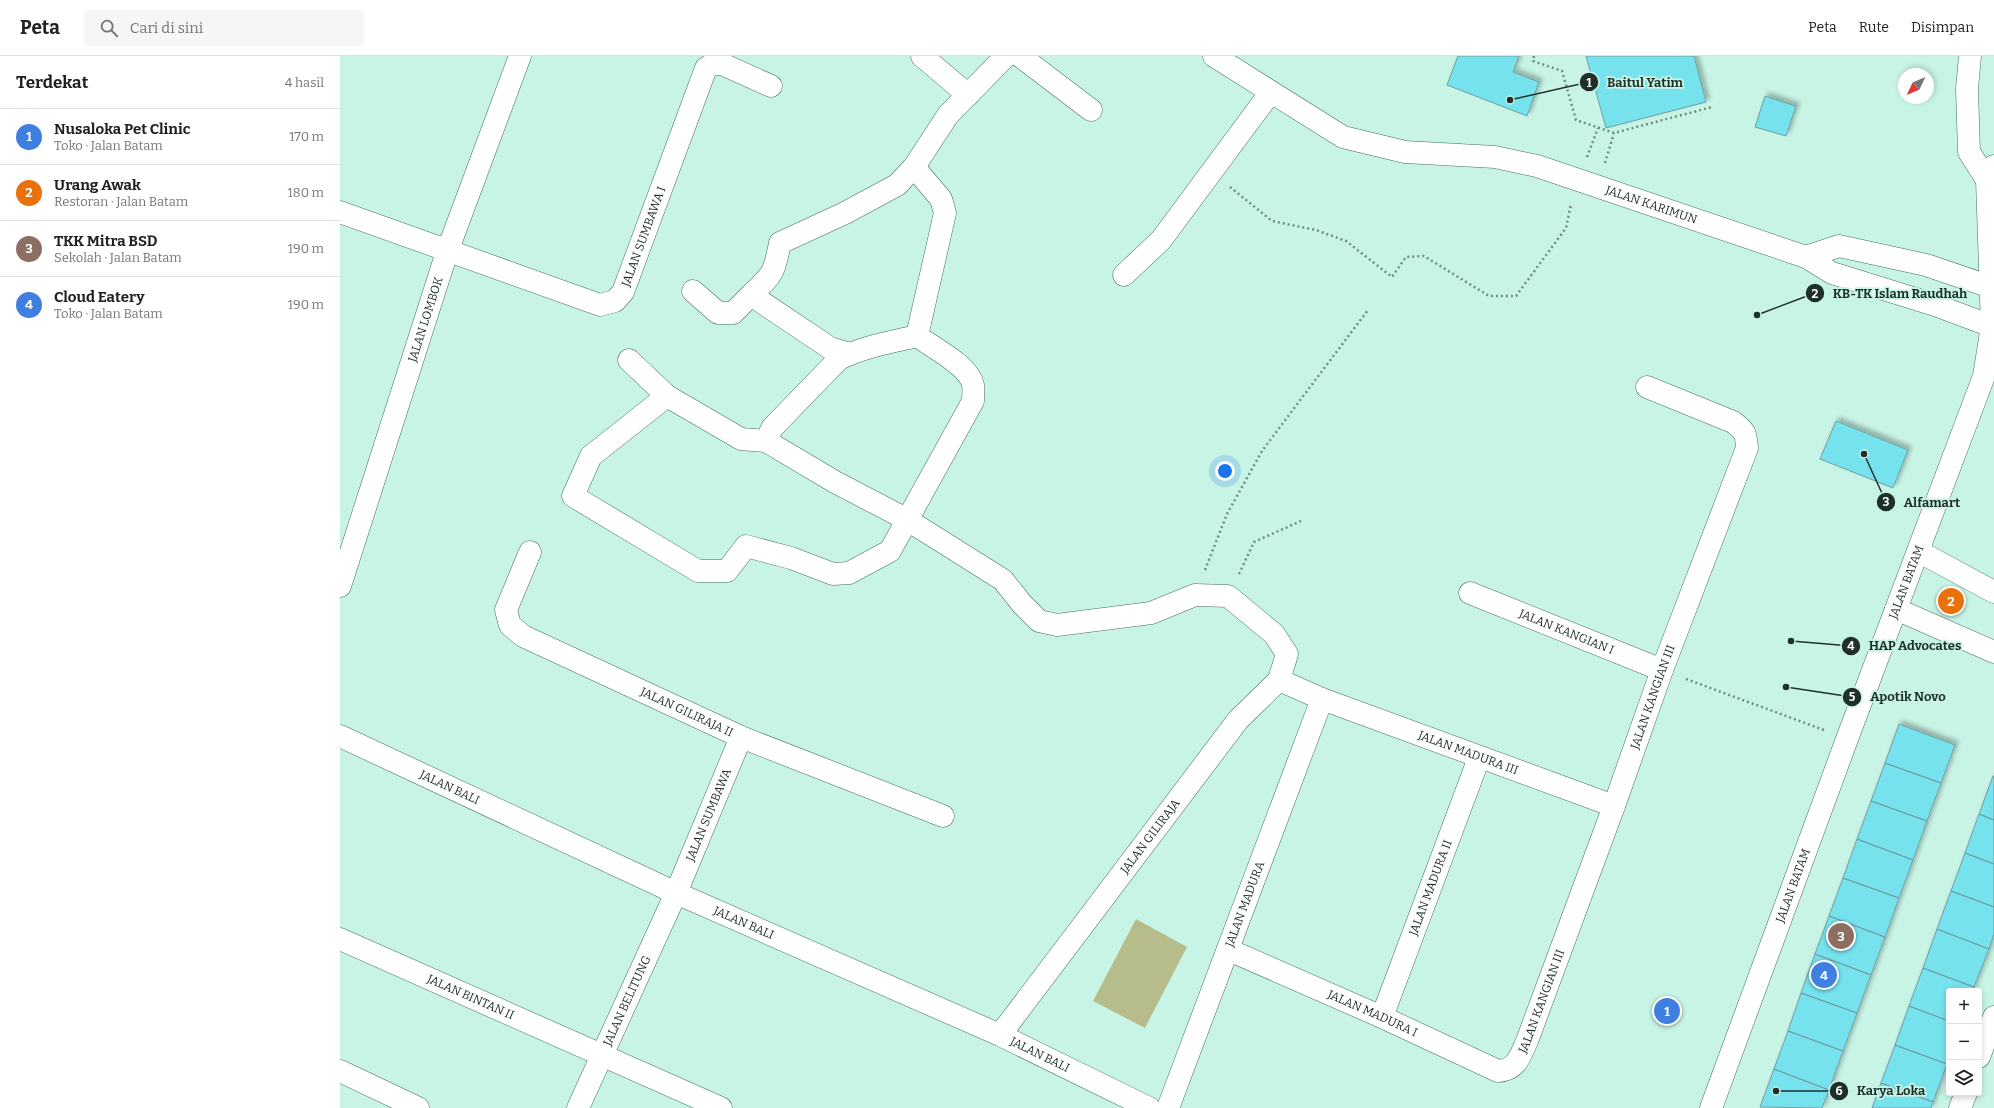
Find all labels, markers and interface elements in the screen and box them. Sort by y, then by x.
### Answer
search box [84,10,364,46]
text: Peta [20,16,60,39]
icon: search [98,17,120,39]
text: Cari di sini [130,19,203,37]
text: Peta [1808,19,1837,36]
text: Rute [1859,19,1889,36]
text: Disimpan [1911,19,1974,36]
north arrow [1898,68,1934,104]
callout: Baitul Yatim [1579,70,1691,95]
text: Terdekat [16,72,88,93]
text: 4 hasil [285,75,324,90]
text: Baitul Yatim [1607,75,1684,90]
text: 1 [1586,76,1592,90]
text: Nusaloka Pet Clinic [54,120,191,138]
text: 1 [26,129,32,144]
text: 170 m [289,129,324,144]
text: Toko · Jalan Batam [54,138,163,153]
text: Urang Awak [54,176,141,194]
street label: JALAN KARIMUN [1603,182,1699,227]
street label: JALAN SUMBAWA I [618,184,669,289]
text: 2 [25,185,33,200]
text: 180 m [288,185,324,200]
text: Restoran · Jalan Batam [54,194,188,209]
text: TKK Mitra BSD [54,232,158,250]
text: 3 [25,241,33,256]
text: 190 m [288,241,324,256]
text: Sekolah · Jalan Batam [54,250,182,265]
street label: JALAN LOMBOK [405,274,446,365]
callout: KB-TK Islam Raudhah [1805,281,1975,306]
text: KB-TK Islam Raudhah [1833,286,1968,301]
text: 2 [1812,287,1819,301]
text: Cloud Eatery [54,288,145,306]
text: 4 [25,297,33,312]
text: 190 m [288,297,324,312]
text: Toko · Jalan Batam [54,306,163,321]
your location [1215,461,1235,481]
callout: Alfamart [1876,490,1969,515]
text: 3 [1883,495,1890,509]
text: Alfamart [1904,495,1960,510]
street label: JALAN BATAM [1886,543,1927,622]
pin: 2 [1938,586,1964,616]
street label: JALAN KANGIAN I [1516,606,1616,657]
callout: HAP Advocates [1841,633,1970,658]
text: HAP Advocates [1869,638,1961,653]
text: 4 [1847,639,1855,653]
street label: JALAN KANGIAN III [1627,643,1678,752]
street label: JALAN GILIRAJA II [637,684,736,739]
callout: Apotik Novo [1842,684,1954,709]
text: Apotik Novo [1870,689,1946,704]
text: 5 [1849,690,1856,704]
street label: JALAN MADURA III [1416,728,1520,777]
street label: JALAN SUMBAWA [683,766,734,864]
street label: JALAN BALI [417,767,482,807]
street label: JALAN GILIRAJA [1117,796,1183,877]
street label: JALAN MADURA II [1406,838,1455,939]
street label: JALAN BATAM [1773,846,1813,925]
street label: JALAN MADURA [1222,859,1267,950]
street label: JALAN BALI [711,903,776,942]
pin: 3 [1828,921,1854,951]
street label: JALAN KANGIAN III [1515,948,1567,1056]
street label: JALAN BELITUNG [600,953,654,1049]
pin: 4 [1811,960,1837,990]
street label: JALAN BINTAN II [424,971,516,1022]
street label: JALAN MADURA I [1325,987,1420,1040]
map controls [1946,988,1982,1096]
button: + [1946,988,1982,1024]
pin: 1 [1654,996,1680,1026]
button: − [1946,1024,1982,1060]
street label: JALAN BALI [1007,1034,1072,1075]
button: layers [1946,1060,1982,1096]
callout: Karya Loka [1829,1078,1933,1103]
text: Karya Loka [1857,1083,1926,1098]
text: 6 [1835,1084,1843,1098]

